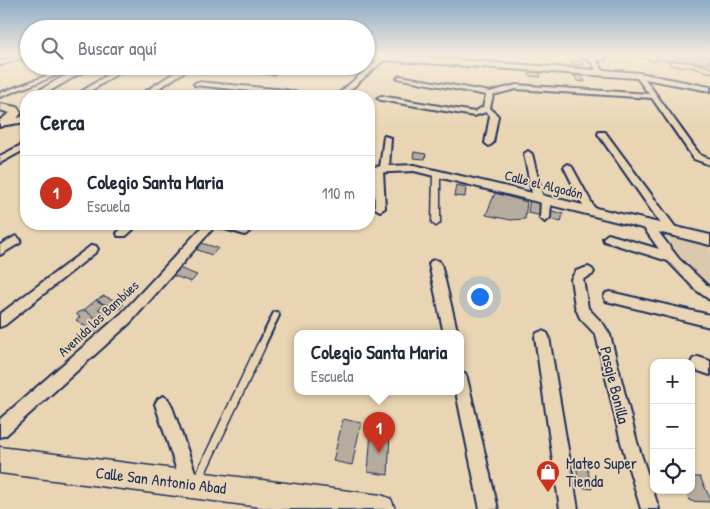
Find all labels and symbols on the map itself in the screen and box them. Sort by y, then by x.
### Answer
street label: Calle el Algodón [502,165,585,204]
street label: Avenida los Bambúes [53,276,143,360]
your location [467,284,493,310]
street label: Pasaje Bonilla [595,344,635,426]
pin: 1 [363,412,395,453]
place label: Mateo Super Tienda [566,452,637,492]
shop icon: Mateo Super Tienda [535,459,561,493]
street label: Calle San Antonio Abad [94,461,228,499]

